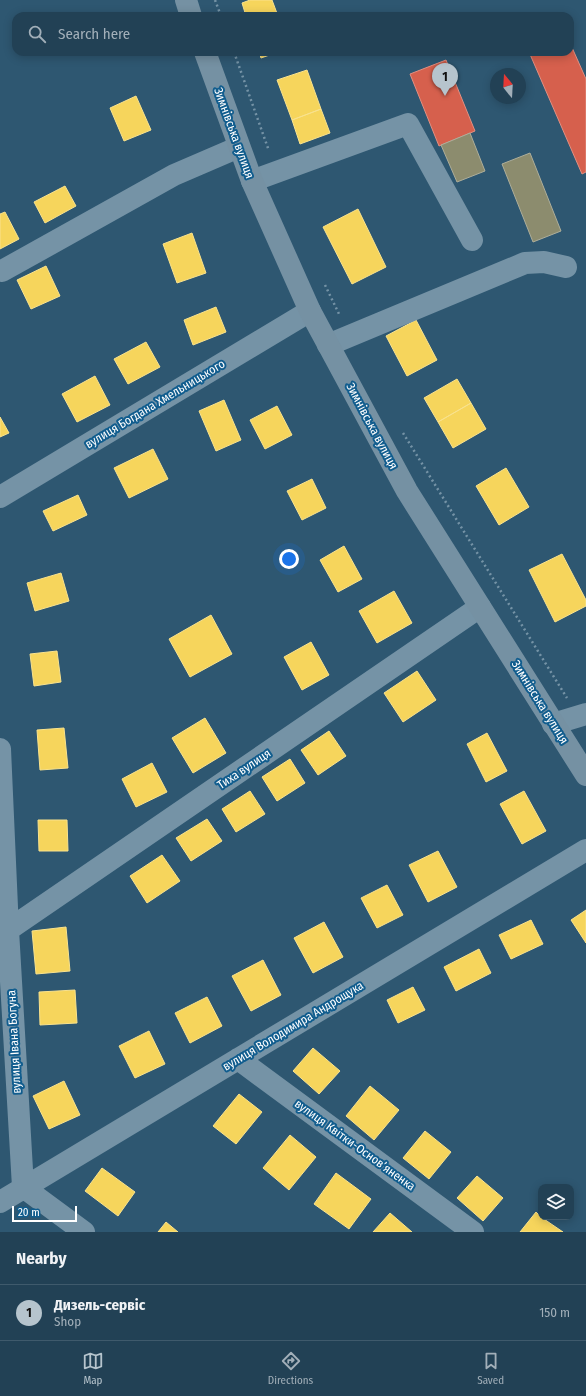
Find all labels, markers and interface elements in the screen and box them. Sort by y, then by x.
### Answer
search box [12,12,574,56]
icon: search [26,23,48,45]
text: Search here [58,25,130,43]
pin: 1 [432,63,458,96]
north arrow [490,68,526,104]
street label: Зимнівська вулиця [211,86,257,180]
street label: вулиця Богдана Хмельницького [83,357,227,451]
street label: Зимнівська вулиця [343,380,401,472]
your location [279,549,299,569]
street label: Зимнівська вулиця [509,658,571,746]
street label: Тиха вулиця [215,746,273,792]
street label: вулиця Володимира Андрощука [220,978,366,1074]
street label: вулиця Івана Богуна [4,990,24,1094]
street label: вулиця Квітки-Основʼяненка [292,1097,418,1194]
map controls [538,1184,574,1220]
button: layers [538,1184,574,1220]
scale bar [12,1204,77,1223]
text: 20 m [18,1206,40,1219]
text: Nearby [16,1248,67,1269]
text: Дизель-сервіс [54,1296,145,1314]
text: 1 [26,1305,32,1320]
text: 150 m [539,1305,570,1320]
text: Shop [54,1314,81,1329]
tab: Map [82,1350,104,1387]
tab: Directions [268,1350,313,1387]
tab: Saved [477,1350,504,1387]

